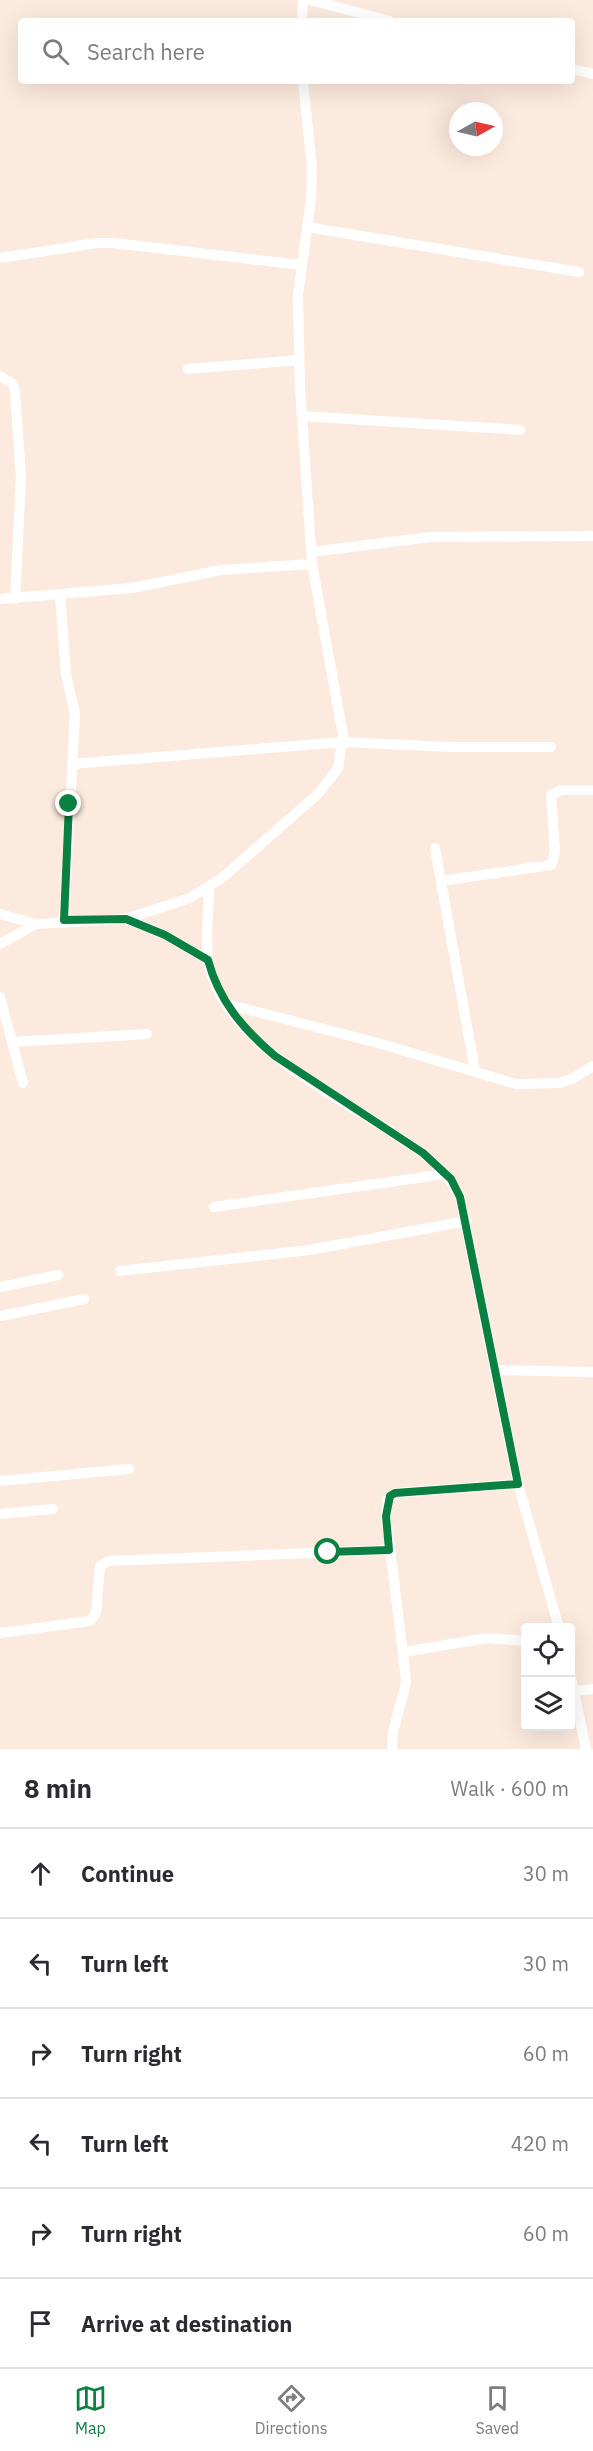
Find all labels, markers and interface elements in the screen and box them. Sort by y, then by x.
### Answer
search box [18,18,575,84]
icon: search [39,35,72,68]
text: Search here [87,37,205,66]
north arrow [449,102,503,156]
route end [55,790,81,816]
route start [314,1538,340,1564]
map controls [521,1623,575,1731]
button: locate [521,1623,575,1677]
button: layers [521,1677,575,1731]
text: 8 min [24,1771,92,1805]
text: Walk · 600 m [451,1775,569,1802]
icon: ahead [24,1857,57,1890]
text: Continue [81,1859,174,1888]
text: 30 m [523,1860,569,1887]
icon: left [24,1947,57,1980]
text: Turn left [81,1949,169,1978]
text: 30 m [523,1950,569,1977]
icon: right [24,2037,57,2070]
text: Turn right [81,2039,182,2068]
text: 60 m [523,2040,569,2067]
icon: left [24,2127,57,2160]
text: Turn left [81,2129,169,2158]
text: 420 m [511,2130,569,2157]
icon: right [24,2217,57,2250]
text: Turn right [81,2219,182,2248]
text: 60 m [523,2220,569,2247]
icon: arrive [24,2307,57,2340]
text: Arrive at destination [81,2309,292,2338]
tab: Map [74,2382,107,2438]
tab: Directions [255,2382,328,2438]
tab: Saved [476,2382,519,2438]

